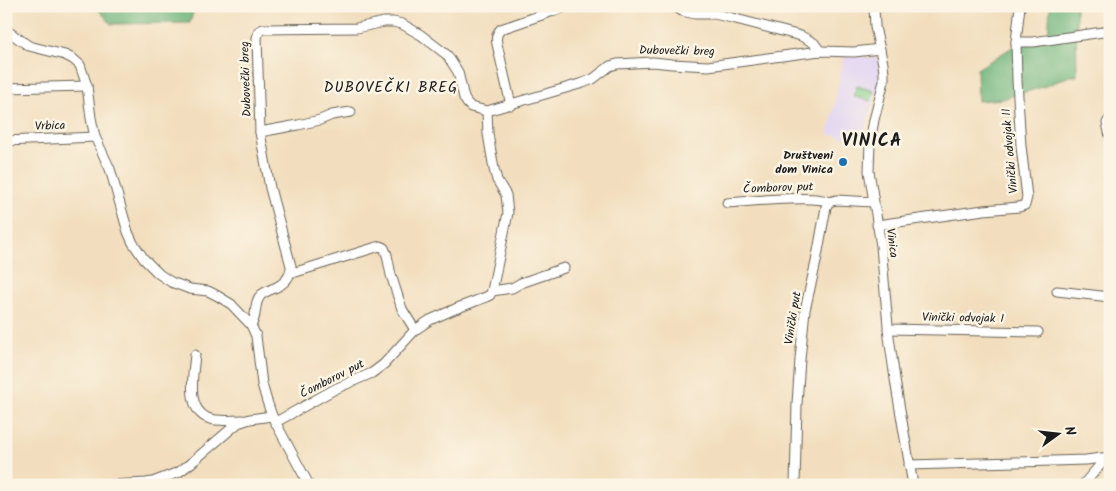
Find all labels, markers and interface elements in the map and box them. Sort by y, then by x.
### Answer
street label: Dubovečki breg [235,41,257,117]
street label: Dubovečki breg [639,41,715,61]
district label: DUBOVEČKI BREG [324,76,458,100]
street label: Vinički odvojak II [997,107,1023,194]
street label: Vrbica [34,116,66,136]
district label: VINICA [842,127,902,156]
place label: Društveni dom Vinica [775,146,834,179]
marker: Društveni dom Vinica [837,156,849,168]
street label: Čomborov put [742,177,814,199]
street label: Vinica [881,227,903,259]
street label: Vinički put [779,290,807,346]
street label: Vinički odvojak I [922,308,1004,328]
street label: Čomborov put [296,354,368,403]
north arrow [1034,408,1084,458]
text: N [1058,424,1081,438]

